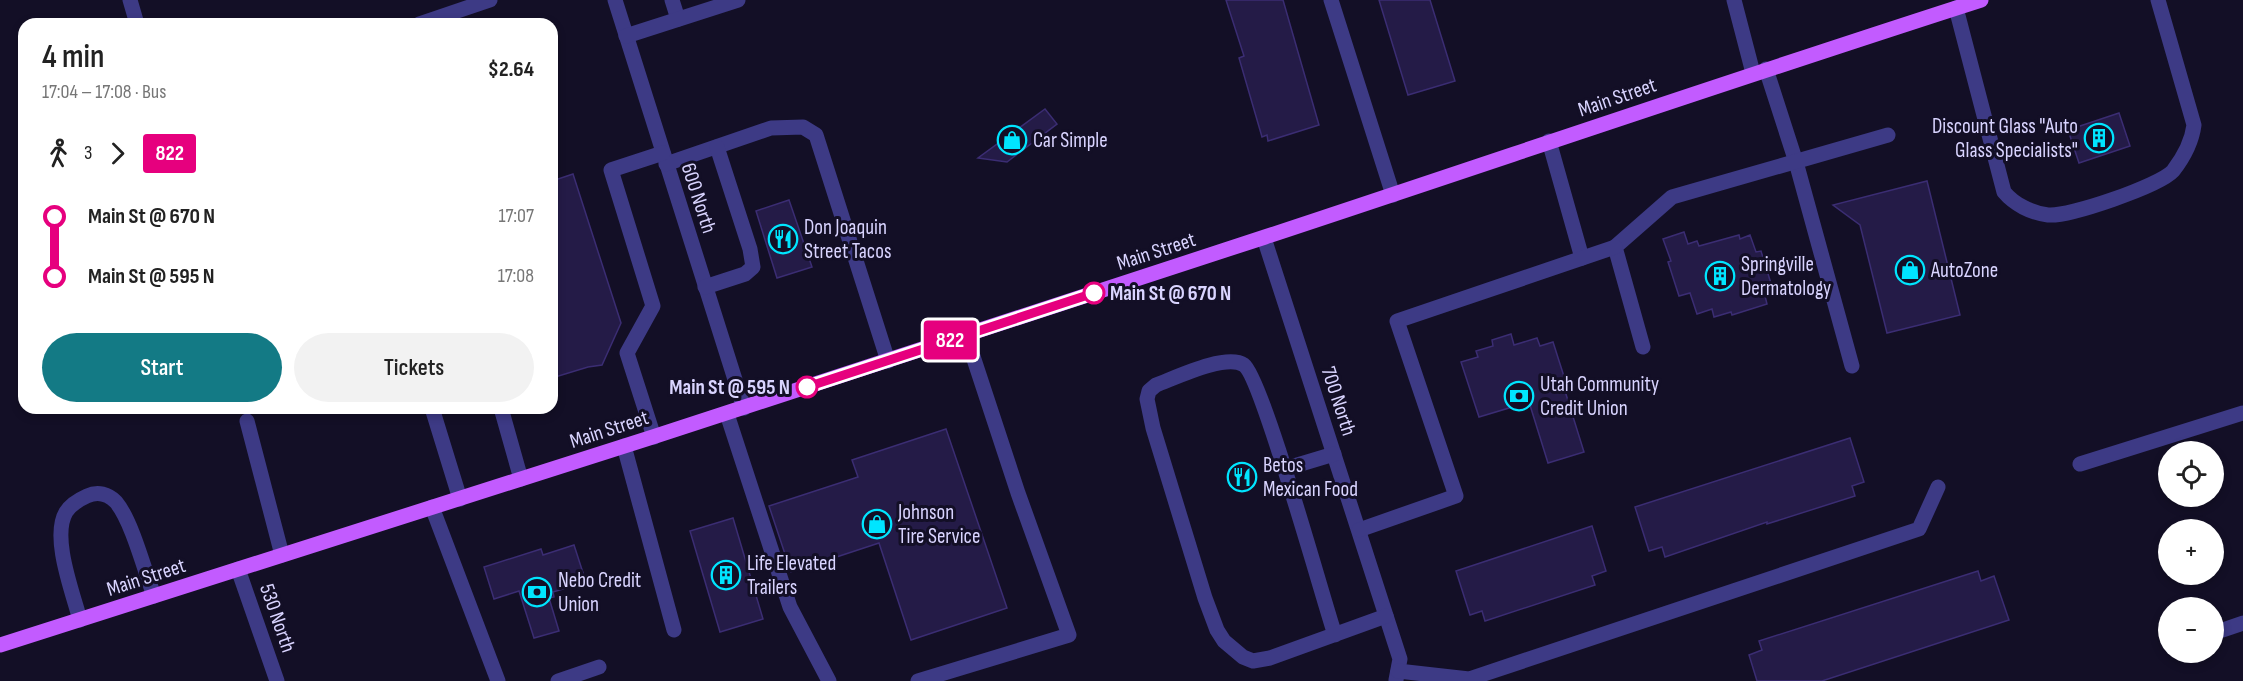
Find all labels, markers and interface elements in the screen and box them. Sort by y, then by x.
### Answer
text: 4 min [42,37,104,77]
text: $2.64 [488,56,534,83]
street label: Main Street [1575,72,1660,122]
text: 17:04 – 17:08 · Bus [42,80,166,104]
place label: Discount Glass "Auto Glass Specialists" [1932,114,2078,163]
building icon: Discount Glass "Auto Glass Specialists" [2083,122,2115,154]
shop icon: Car Simple [996,124,1028,156]
place label: Car Simple [1033,128,1108,153]
icon: walk [42,137,75,170]
icon: forward [101,137,134,170]
text: 3 [84,141,92,165]
text: 822 [155,141,184,166]
street label: 600 North [675,160,722,236]
text: Main St @ 670 N [88,203,215,230]
text: 17:07 [499,204,534,228]
place label: Don Joaquin Street Tacos [804,215,891,264]
restaurant icon: Don Joaquin Street Tacos [767,223,799,255]
street label: Main Street [1114,227,1199,276]
place label: Springville Dermatology [1741,252,1831,301]
shop icon: AutoZone [1894,254,1926,286]
place label: AutoZone [1930,258,1998,283]
building icon: Springville Dermatology [1704,260,1736,292]
text: Main St @ 595 N [88,263,214,290]
text: 17:08 [498,264,534,288]
place label: Main St @ 670 N [1110,281,1231,306]
marker: Main St @ 670 N [1083,282,1105,304]
line badge: 822 [916,320,984,360]
text: 822 [936,328,964,353]
button: Start [42,333,282,402]
button: Tickets [294,333,534,402]
street label: 700 North [1316,363,1361,439]
place label: Utah Community Credit Union [1540,372,1659,421]
place label: Main St @ 595 N [669,375,790,400]
marker: Main St @ 595 N [796,376,818,398]
bank icon: Utah Community Credit Union [1503,380,1535,412]
street label: Main Street [567,405,652,454]
map controls [2158,441,2224,663]
button: locate [2158,441,2224,507]
place label: Betos Mexican Food [1263,453,1358,502]
restaurant icon: Betos Mexican Food [1226,461,1258,493]
place label: Johnson Tire Service [897,500,980,549]
shop icon: Johnson Tire Service [861,508,893,540]
button: + [2158,519,2224,585]
place label: Life Elevated Trailers [747,551,836,600]
street label: Main Street [104,553,189,602]
building icon: Life Elevated Trailers [710,559,742,591]
place label: Nebo Credit Union [558,568,641,617]
bank icon: Nebo Credit Union [521,576,553,608]
street label: 530 North [254,581,301,656]
button: − [2158,597,2224,663]

